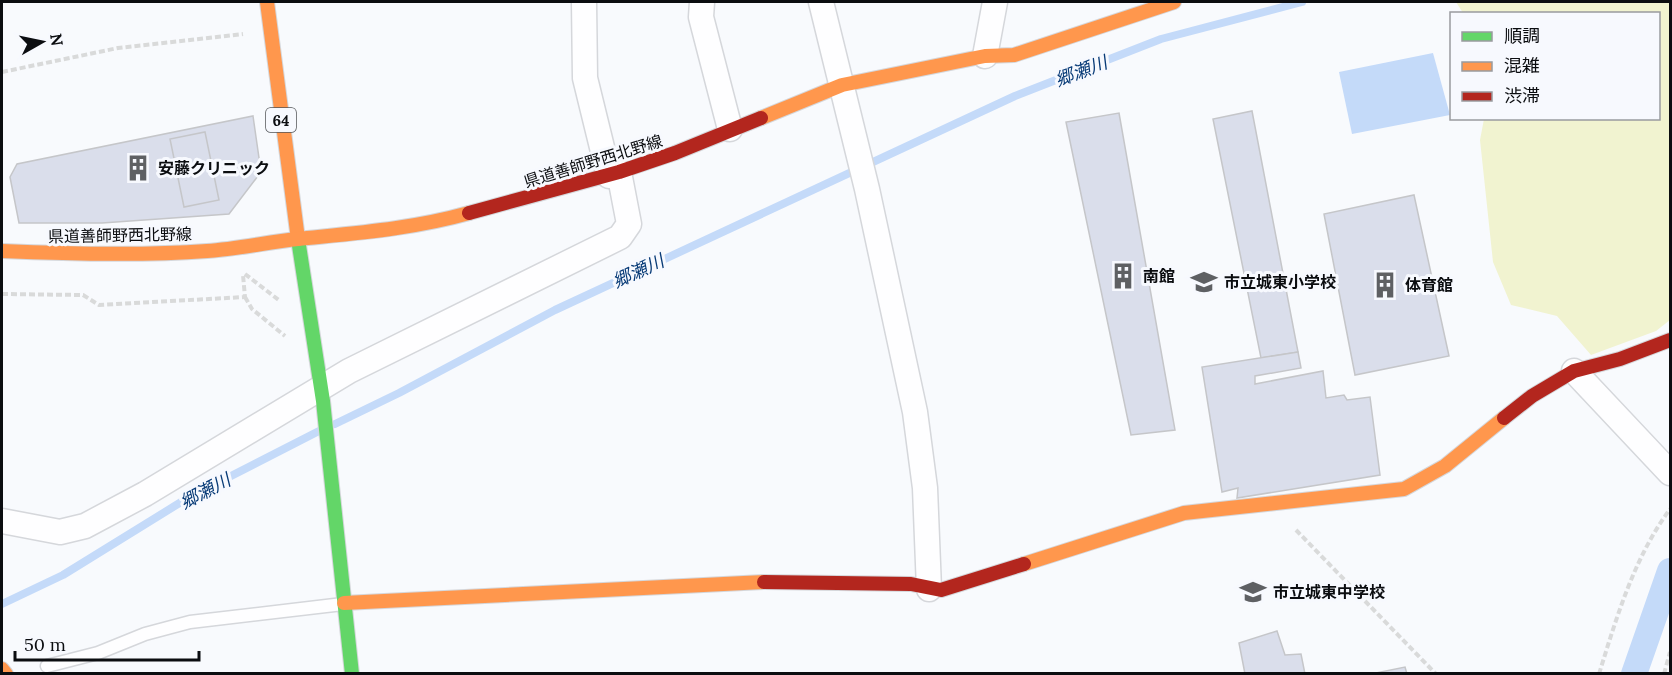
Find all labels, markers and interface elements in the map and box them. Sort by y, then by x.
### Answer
north arrow [12,12,72,72]
legend [1450,12,1660,120]
text: 順調 [1504,24,1540,47]
text: N [46,32,68,47]
water label: 郷瀬川 [1052,50,1112,91]
text: 混雑 [1504,54,1540,77]
text: 渋滞 [1504,84,1540,107]
road number: 64 [266,108,296,132]
street label: 県道善師野西北野線 [521,130,665,192]
building icon: 安藤クリニック [123,153,153,183]
place label: 安藤クリニック [158,158,270,178]
street label: 県道善師野西北野線 [48,224,192,246]
water label: 郷瀬川 [609,248,669,293]
building icon: 南館 [1108,261,1138,291]
place label: 南館 [1143,266,1175,286]
school or university icon: 市立城東小学校 [1189,267,1219,297]
building icon: 体育館 [1370,270,1400,300]
place label: 市立城東小学校 [1224,272,1336,292]
place label: 体育館 [1405,275,1453,295]
water label: 郷瀬川 [176,467,236,514]
school or university icon: 市立城東中学校 [1238,577,1268,607]
place label: 市立城東中学校 [1273,582,1385,602]
scale bar [15,624,200,662]
text: 50 m [24,633,66,656]

